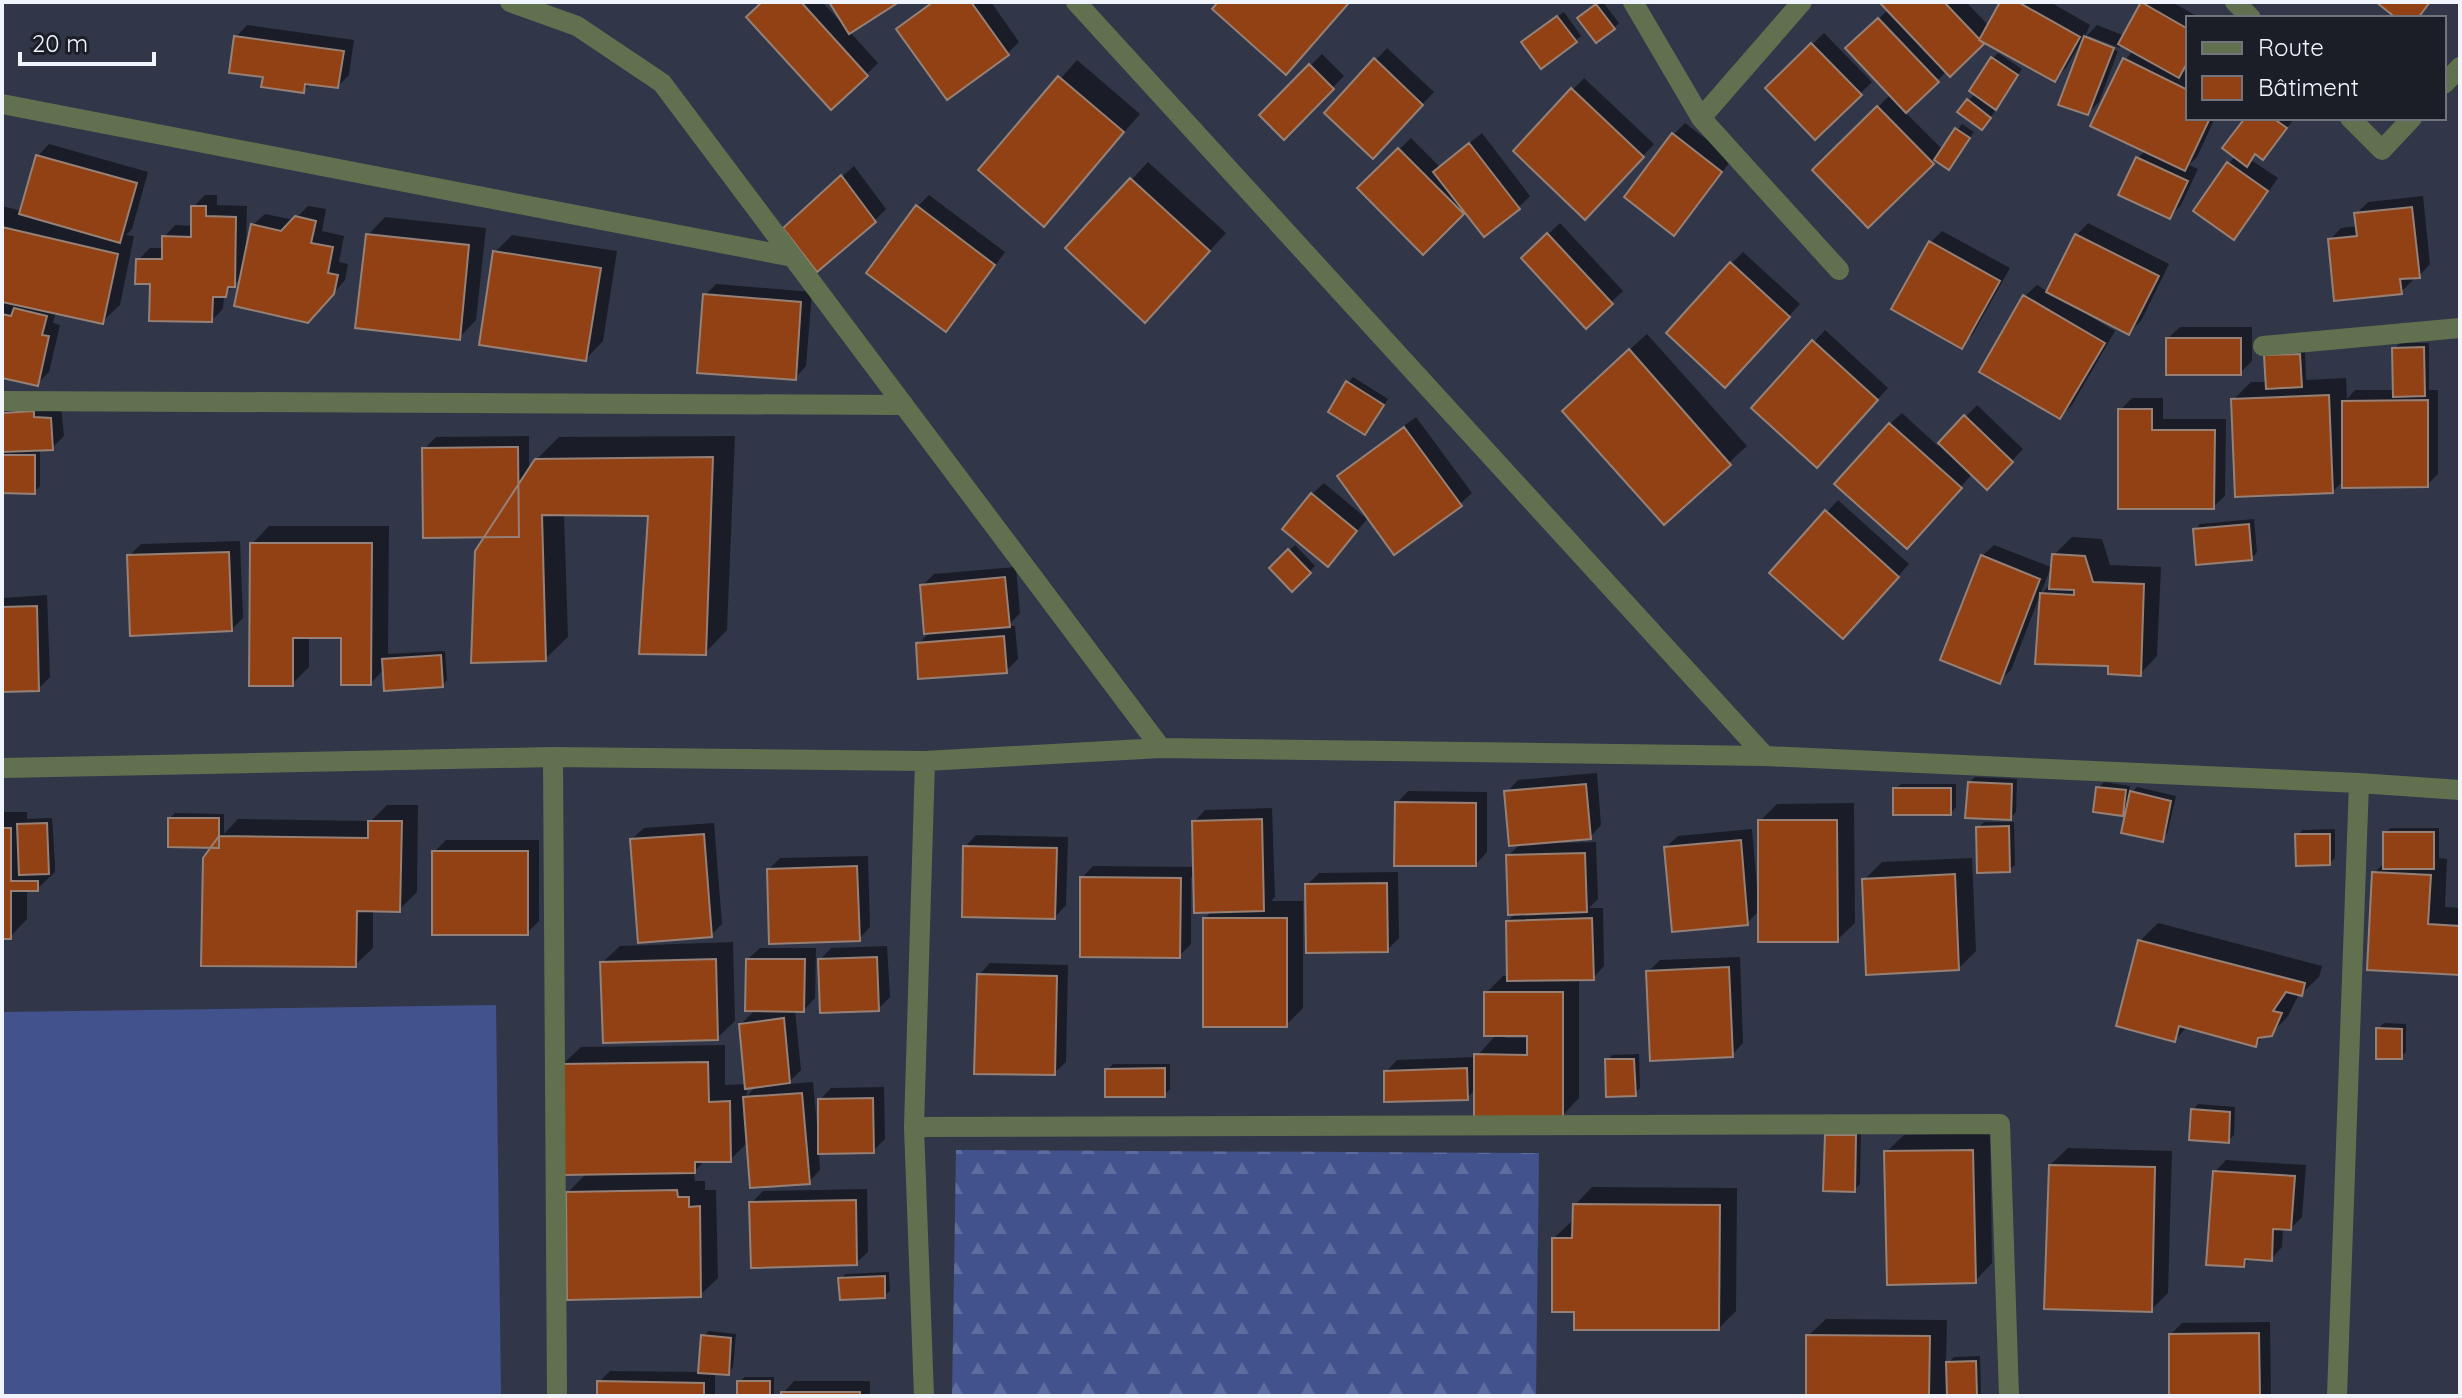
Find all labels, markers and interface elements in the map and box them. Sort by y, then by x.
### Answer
scale bar [20,16,154,66]
legend [2186,16,2446,120]
text: 20 m [32,28,88,58]
text: Route [2258,32,2324,62]
text: Bâtiment [2258,72,2359,102]

